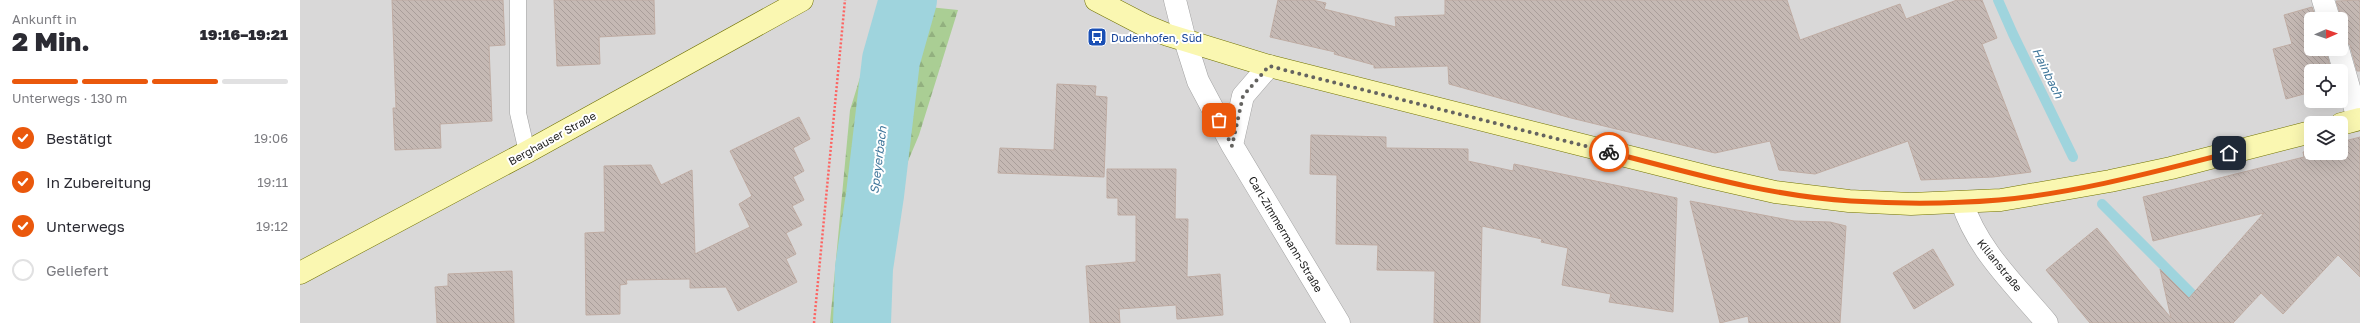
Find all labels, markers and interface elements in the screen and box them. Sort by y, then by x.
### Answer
text: Ankunft in [12,11,77,27]
north arrow [2304,12,2348,56]
map controls [2304,12,2348,160]
text: 19:16–19:21 [200,25,288,43]
text: 2 Min. [12,26,90,57]
bus stop icon: Dudenhofen, Süd [1086,26,1108,48]
place label: Dudenhofen, Süd [1111,31,1202,44]
water label: Hainbach [2029,45,2067,101]
button: locate [2304,64,2348,108]
text: Unterwegs · 130 m [12,90,127,106]
pin [1202,103,1236,137]
street label: Berghauser Straße [506,109,598,167]
icon: bag [1208,109,1230,131]
button: layers [2304,116,2348,160]
water label: Speyerbach [866,125,890,195]
icon: check [12,127,34,149]
text: Bestätigt [46,129,112,147]
text: 19:06 [254,130,288,146]
courier [1589,132,1629,172]
pin [2212,136,2246,170]
icon: bike [1598,141,1620,163]
icon: home [2218,142,2240,164]
icon: check [12,171,34,193]
text: In Zubereitung [46,173,151,191]
text: 19:11 [257,174,288,190]
street label: Carl-Zimmermann-Straße [1246,174,1326,294]
icon: check [12,215,34,237]
text: Unterwegs [46,217,125,235]
text: 19:12 [256,218,288,234]
street label: Kilianstraße [1975,236,2025,294]
text: Geliefert [46,261,109,279]

